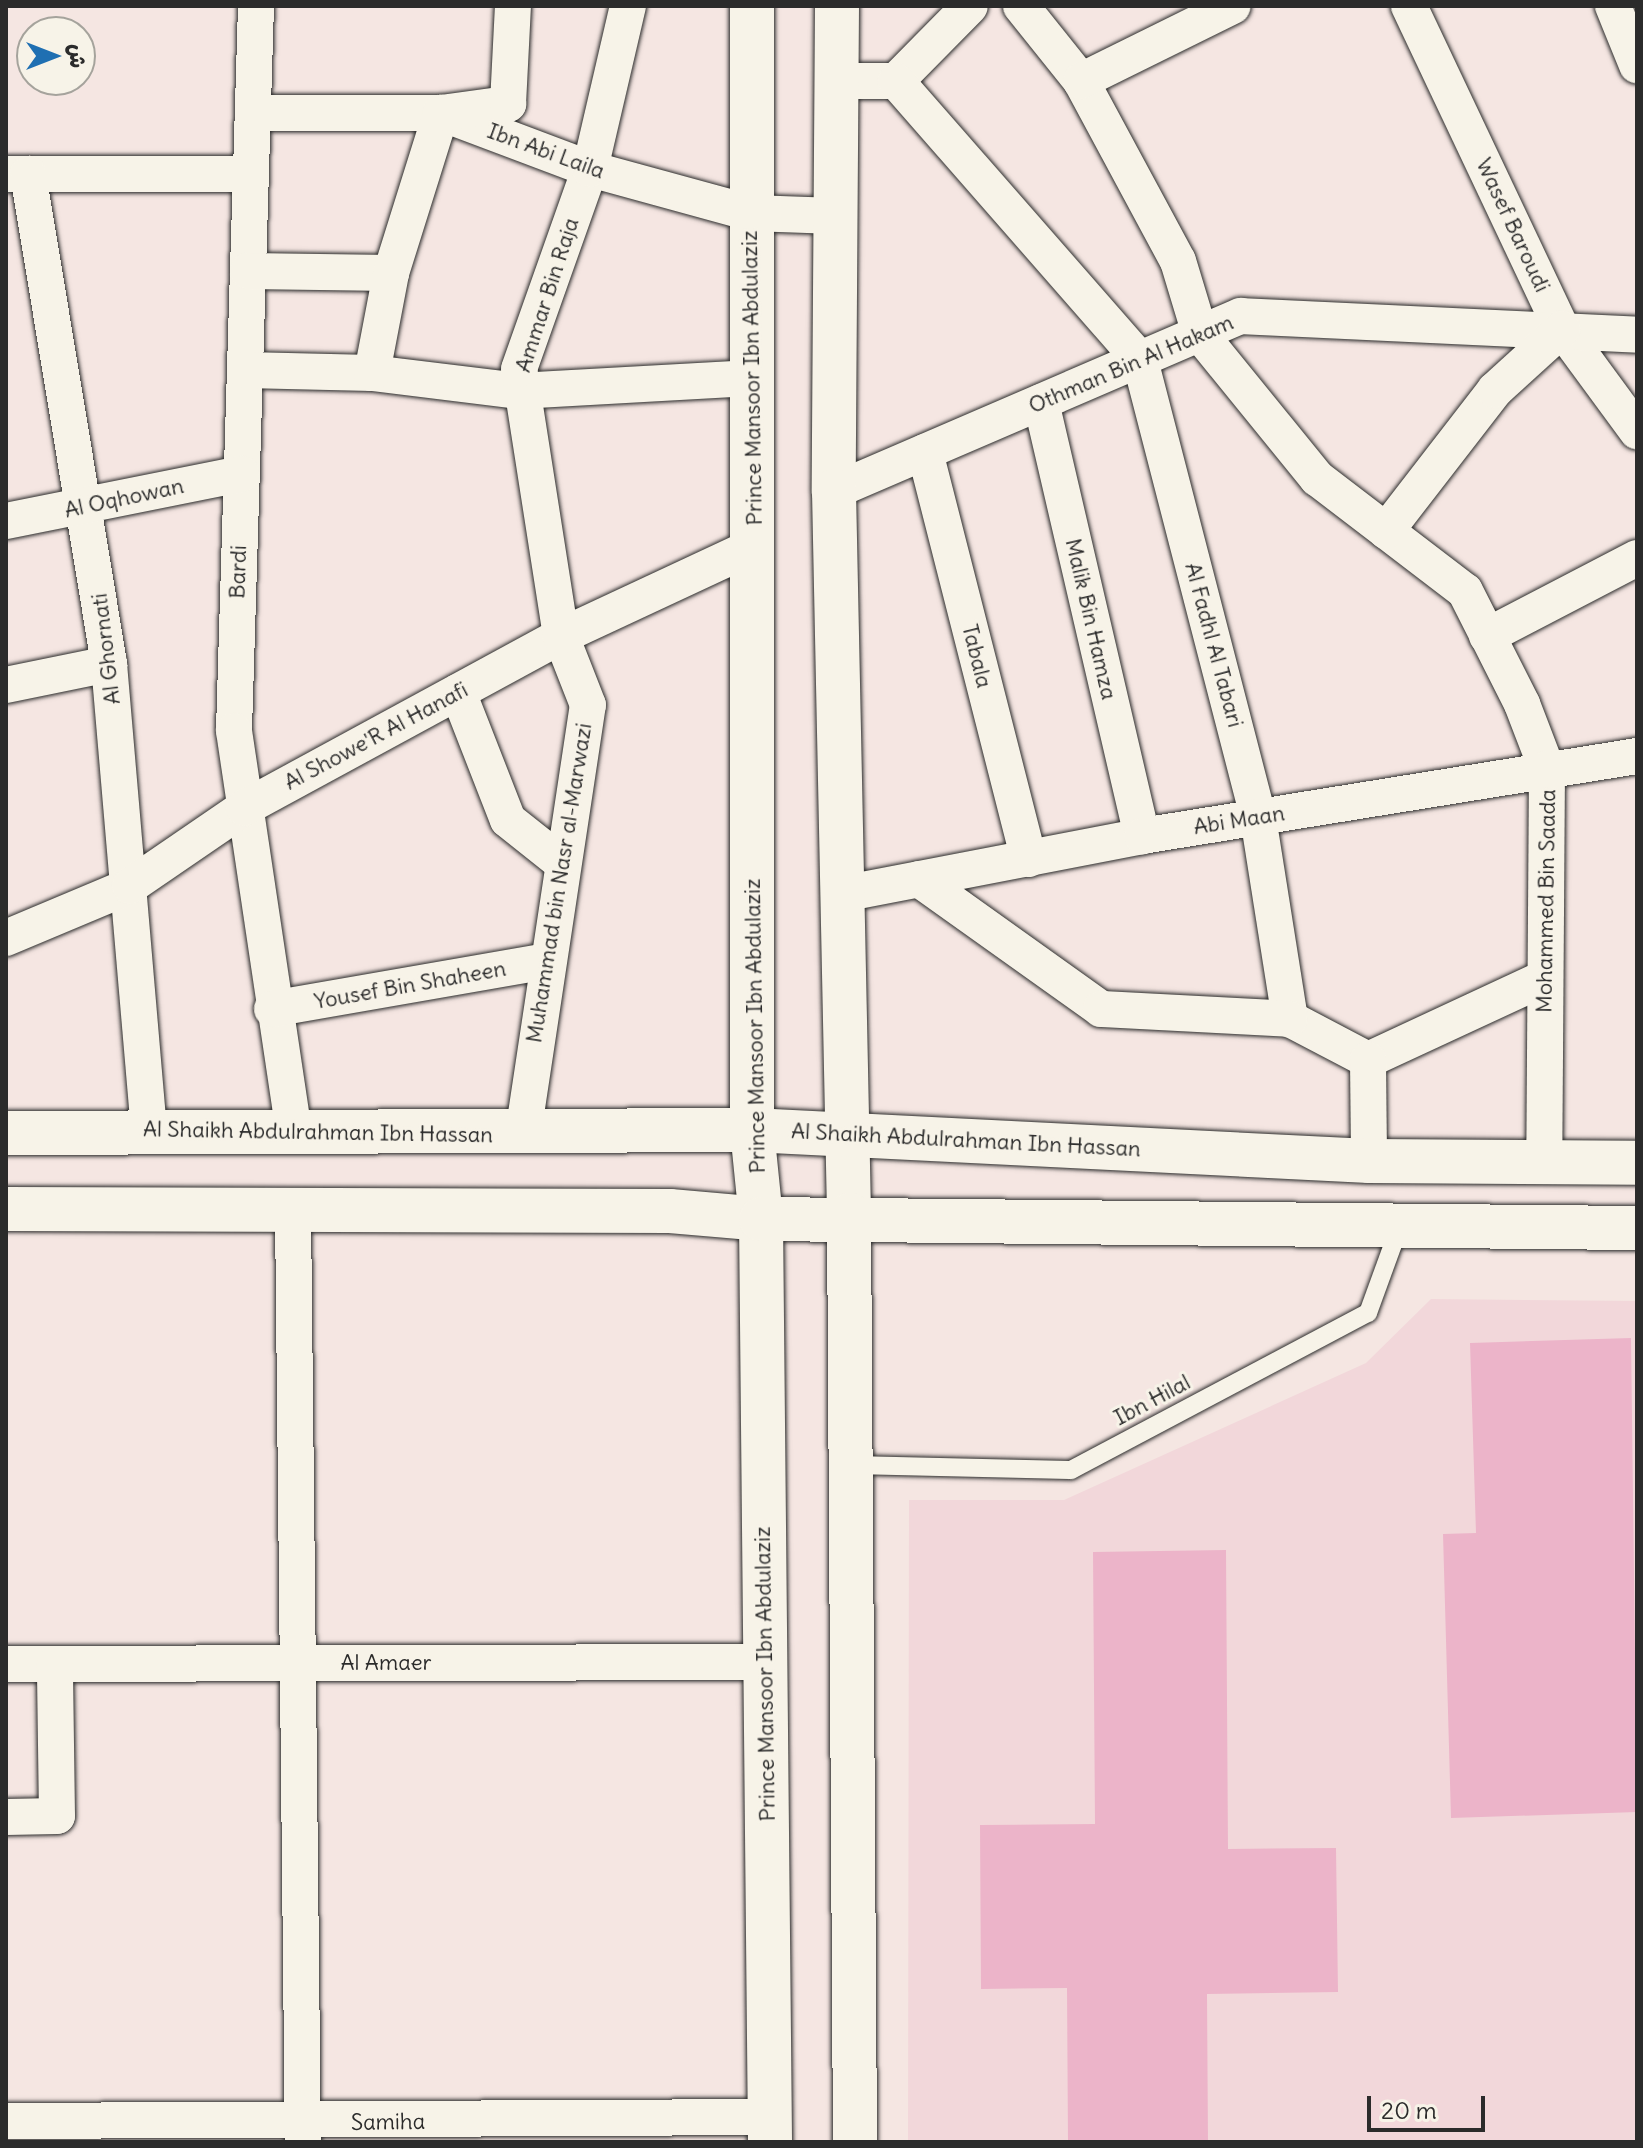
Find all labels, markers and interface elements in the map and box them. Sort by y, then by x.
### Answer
north arrow [16,16,96,96]
text: ش [64,44,92,68]
street label: Ibn Abi Laila [484,118,608,184]
street label: Wasef Baroudi [1470,154,1556,296]
street label: Ammar Bin Raja [510,214,584,376]
street label: Prince Mansoor Ibn Abdulaziz [736,230,768,526]
street label: Othman Bin Al Hakam [1025,309,1237,419]
street label: Al Oqhowan [62,472,186,524]
street label: Malik Bin Hamza [1060,536,1122,702]
street label: Bardi [224,545,252,599]
street label: Al Fadhl Al Tabari [1179,560,1249,730]
street label: Al Ghornati [86,592,126,706]
street label: Tabala [956,621,998,691]
street label: Al Showe'R Al Hanafi [280,676,472,796]
street label: Muhammad bin Nasr al-Marwazi [521,721,597,1045]
street label: Mohammed Bin Saada [1531,789,1561,1013]
street label: Abi Maan [1192,800,1286,840]
street label: Prince Mansoor Ibn Abdulaziz [739,878,771,1174]
street label: Yousef Bin Shaheen [312,955,508,1015]
street label: Al Shaikh Abdulrahman Ibn Hassan [143,1116,493,1148]
street label: Al Shaikh Abdulrahman Ibn Hassan [791,1118,1141,1162]
street label: Ibn Hilal [1109,1369,1195,1431]
street label: Prince Mansoor Ibn Abdulaziz [749,1526,781,1822]
street label: Al Amaer [341,1650,431,1676]
scale bar [1371,2080,1489,2130]
text: 20 m [1381,2095,1437,2125]
street label: Samiha [351,2108,425,2136]

